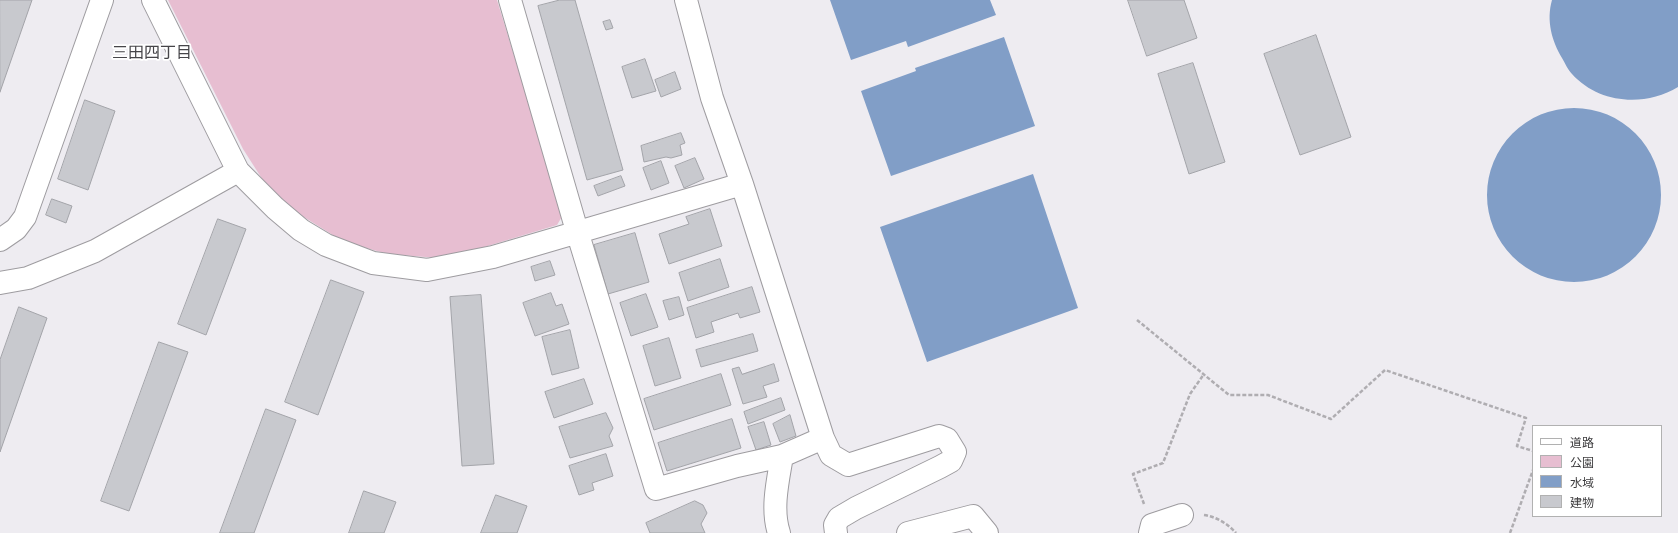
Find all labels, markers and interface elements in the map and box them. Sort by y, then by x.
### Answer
district label: 三田四丁目 [112,43,192,63]
legend [1532,425,1662,517]
text: 道路 [1570,435,1594,449]
text: 公園 [1570,455,1594,469]
text: 水域 [1570,475,1594,489]
text: 建物 [1570,495,1594,509]

